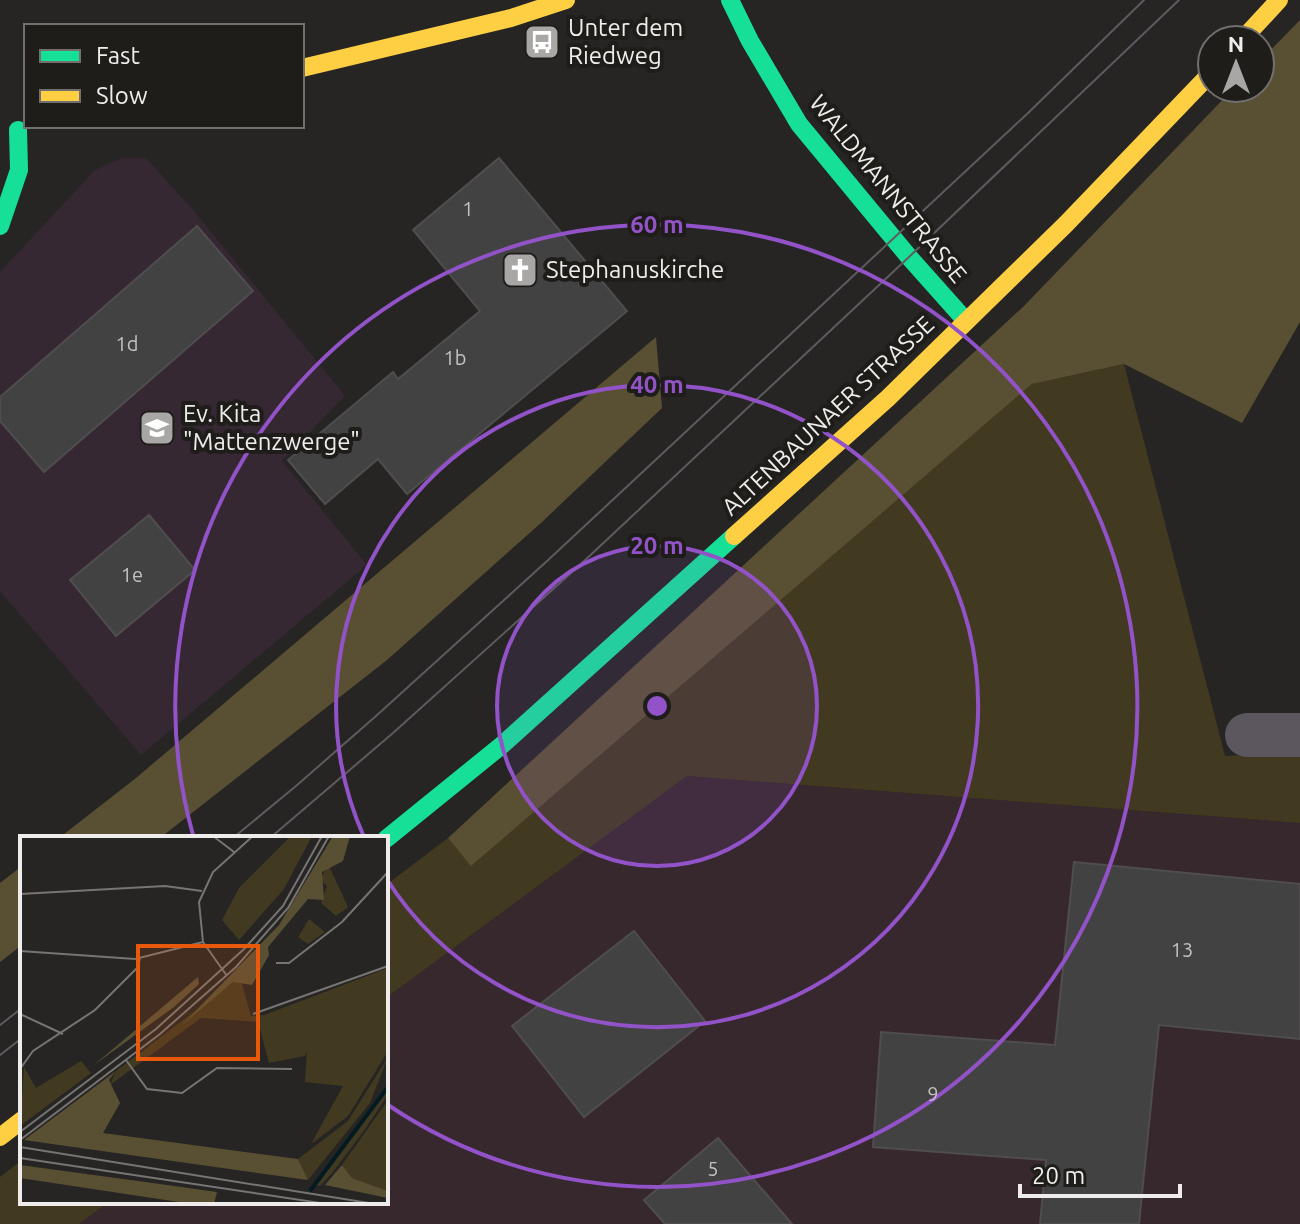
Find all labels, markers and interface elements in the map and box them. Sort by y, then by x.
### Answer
place label: Unter dem Riedweg [568,14,683,69]
bus stop icon: Unter dem Riedweg [523,23,561,61]
legend [24,24,304,128]
north arrow [1196,24,1276,104]
text: N [1228,31,1244,56]
text: Fast [96,42,140,69]
text: Slow [96,82,148,109]
street label: WALDMANNSTRASSE [804,89,972,288]
house number: 1 [462,197,474,220]
text: 60 m [630,211,684,238]
church icon: Stephanuskirche [501,251,539,289]
place label: Stephanuskirche [546,256,724,283]
street label: ALTENBAUNAER STRASSE [716,311,939,521]
house number: 1d [116,332,138,355]
house number: 1b [444,346,466,369]
text: 40 m [630,371,684,398]
place label: Ev. Kita "Mattenzwerge" [183,400,360,455]
school or university icon: Ev. Kita "Mattenzwerge" [138,409,176,447]
text: 20 m [630,532,684,559]
house number: 1e [121,563,143,586]
centre of rings [643,692,671,720]
inset map [20,836,388,1204]
house number: 13 [1171,938,1193,961]
house number: 9 [927,1082,939,1105]
scale bar [1020,1148,1180,1198]
house number: 5 [707,1157,719,1180]
text: 20 m [1032,1162,1085,1189]

